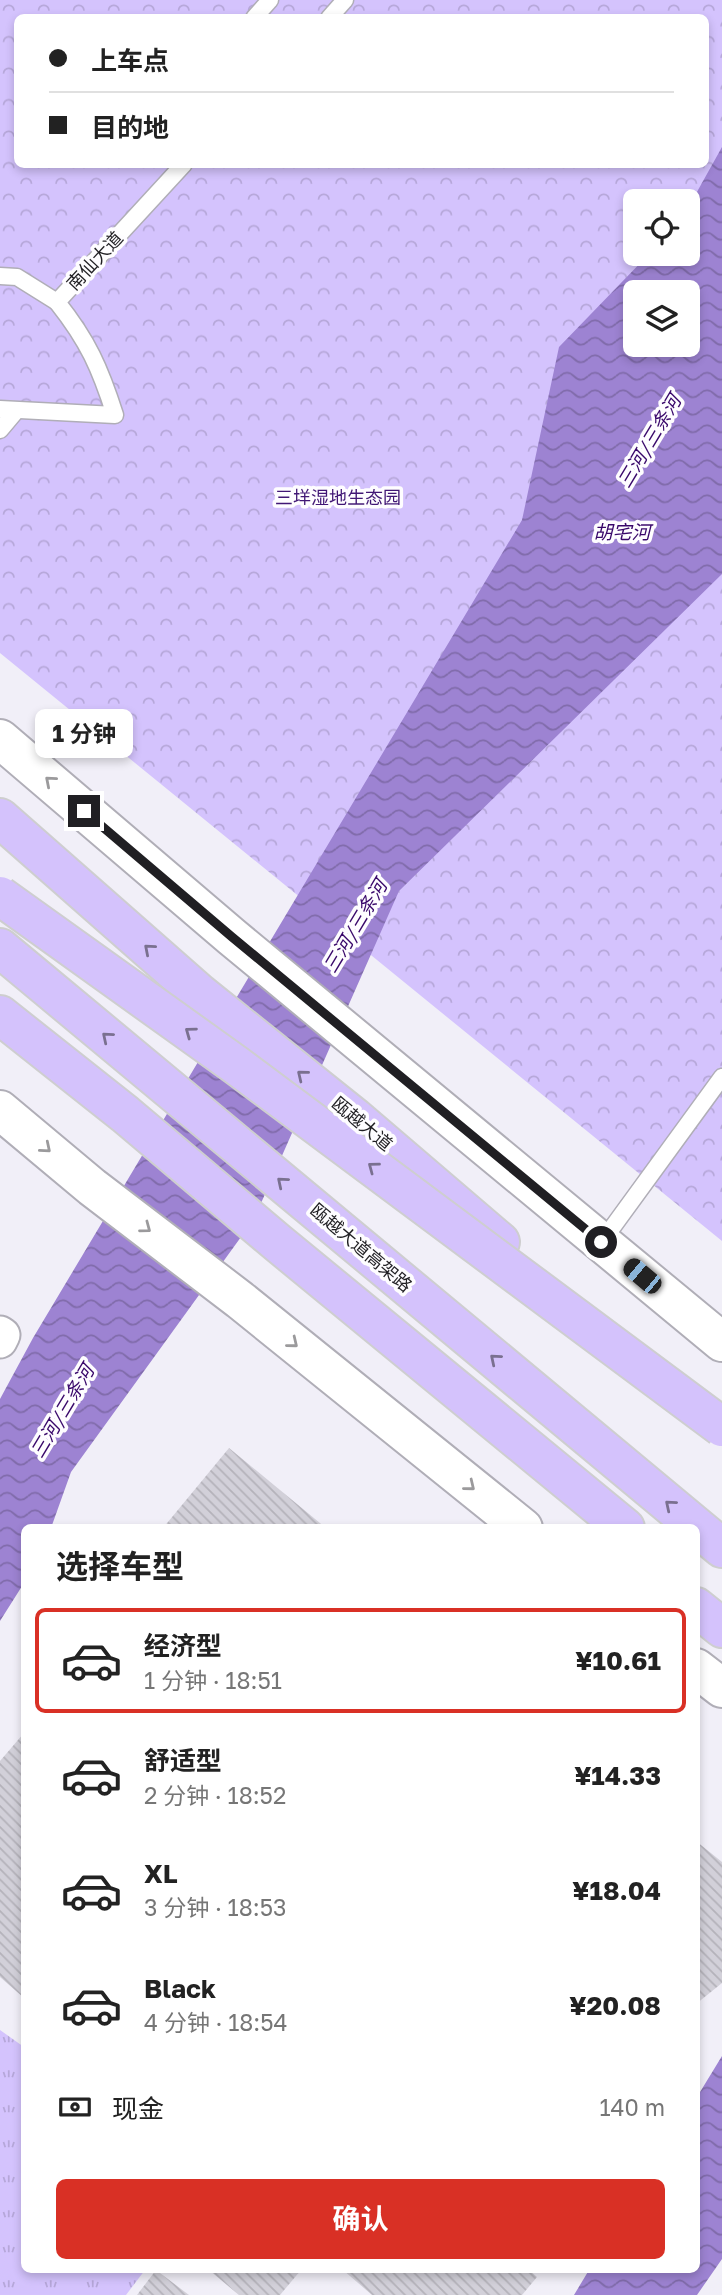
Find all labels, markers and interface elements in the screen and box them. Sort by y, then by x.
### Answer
text: 上车点 [91,45,169,76]
text: 目的地 [91,112,169,143]
map controls [623,189,700,357]
button: locate [623,189,700,266]
street label: 南仙大道 [62,226,127,294]
button: layers [623,280,700,357]
water label: 三河/三条河 [612,387,687,491]
park label: 三垟湿地生态园 [275,486,401,508]
water label: 胡宅河 [593,520,654,543]
callout: 1 分钟 [35,710,133,758]
text: 1 分钟 [52,719,116,747]
one-way arrow [45,777,58,789]
route end [68,795,100,827]
water label: 三河/三条河 [318,872,393,976]
one-way arrow [144,945,157,957]
one-way arrow [185,1028,198,1040]
one-way arrow [103,1033,116,1045]
one-way arrow [298,1071,310,1084]
street label: 瓯越大道 [328,1092,397,1155]
one-way arrow [38,1140,50,1153]
one-way arrow [368,1163,380,1175]
one-way arrow [277,1178,290,1190]
street label: 瓯越大道高架路 [306,1198,417,1296]
one-way arrow [138,1220,151,1233]
route start [585,1226,617,1258]
car [620,1254,665,1298]
one-way arrow [285,1335,298,1347]
one-way arrow [490,1355,503,1367]
water label: 三河/三条河 [25,1357,100,1461]
one-way arrow [463,1477,475,1490]
one-way arrow [665,1500,677,1513]
text: 选择车型 [56,1547,184,1585]
icon: car [60,1629,123,1692]
text: 经济型 [144,1630,222,1661]
text: ¥10.61 [575,1645,661,1676]
text: 1 分钟 · 18:51 [144,1666,282,1694]
icon: car [60,1744,123,1807]
text: 舒适型 [144,1745,222,1776]
text: ¥14.33 [574,1760,661,1791]
text: 2 分钟 · 18:52 [144,1781,286,1809]
text: XL [144,1858,178,1889]
icon: car [60,1859,123,1922]
text: ¥18.04 [572,1875,661,1906]
text: 3 分钟 · 18:53 [144,1893,287,1921]
text: Black [144,1973,216,2004]
icon: car [60,1974,123,2037]
text: ¥20.08 [569,1990,661,2021]
text: 4 分钟 · 18:54 [144,2008,288,2036]
icon: cash [56,2088,94,2126]
text: 现金 [112,2093,164,2124]
text: 140 m [599,2093,665,2121]
button: 确认 [56,2179,665,2259]

